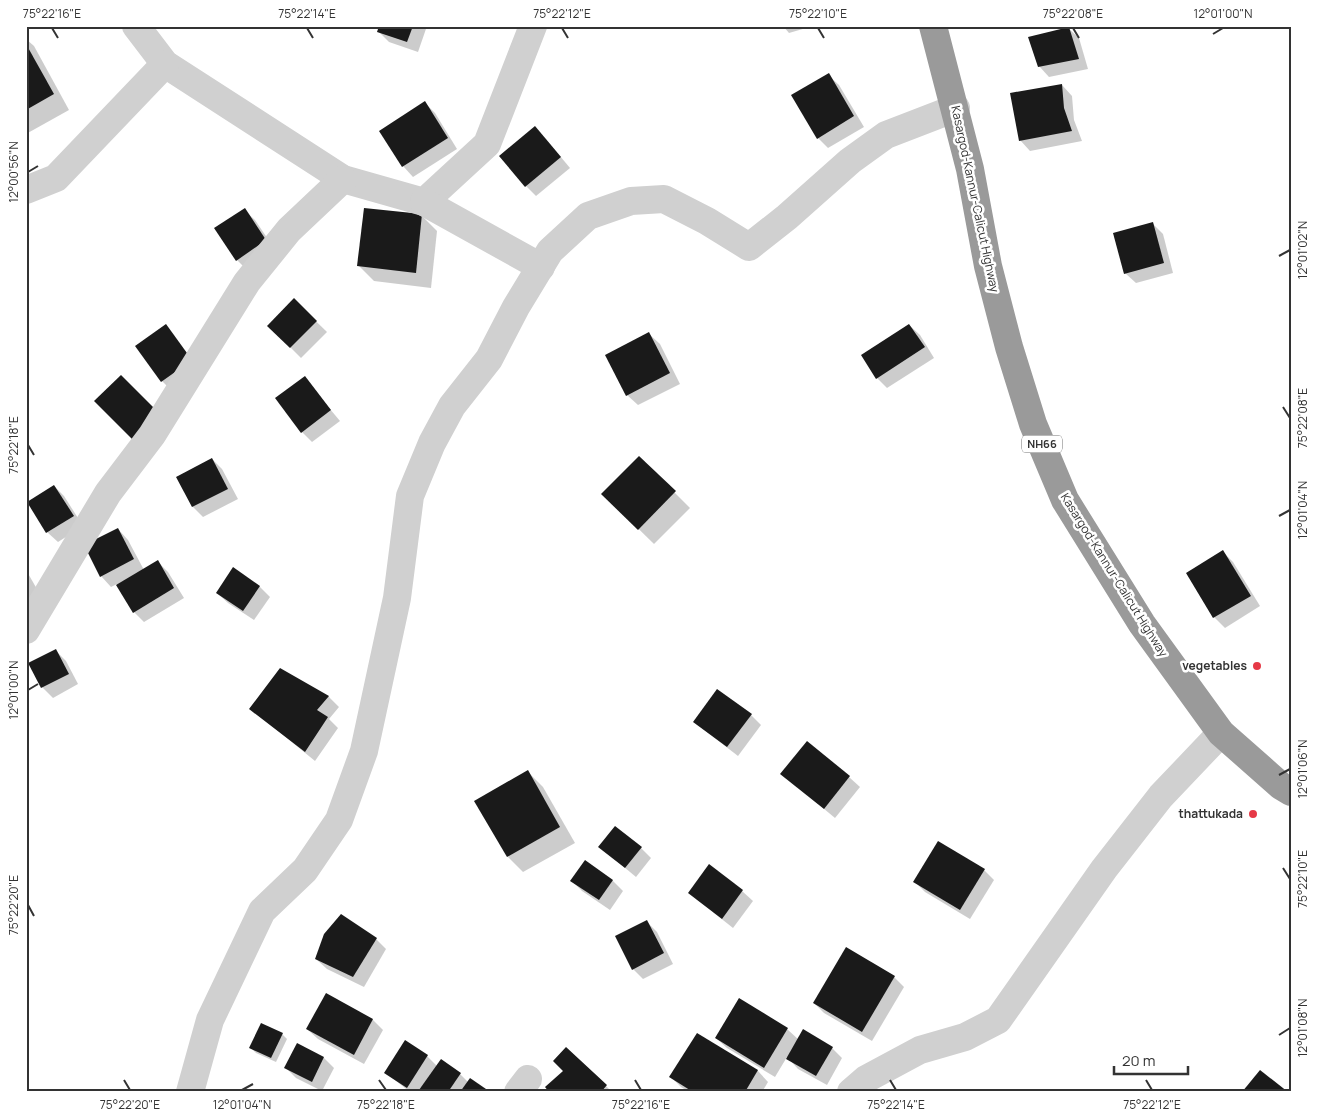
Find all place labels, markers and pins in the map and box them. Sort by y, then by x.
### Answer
place label: vegetables [1182,657,1247,674]
marker: vegetables [1251,660,1263,672]
place label: thattukada [1179,805,1243,822]
marker: thattukada [1247,808,1259,820]

